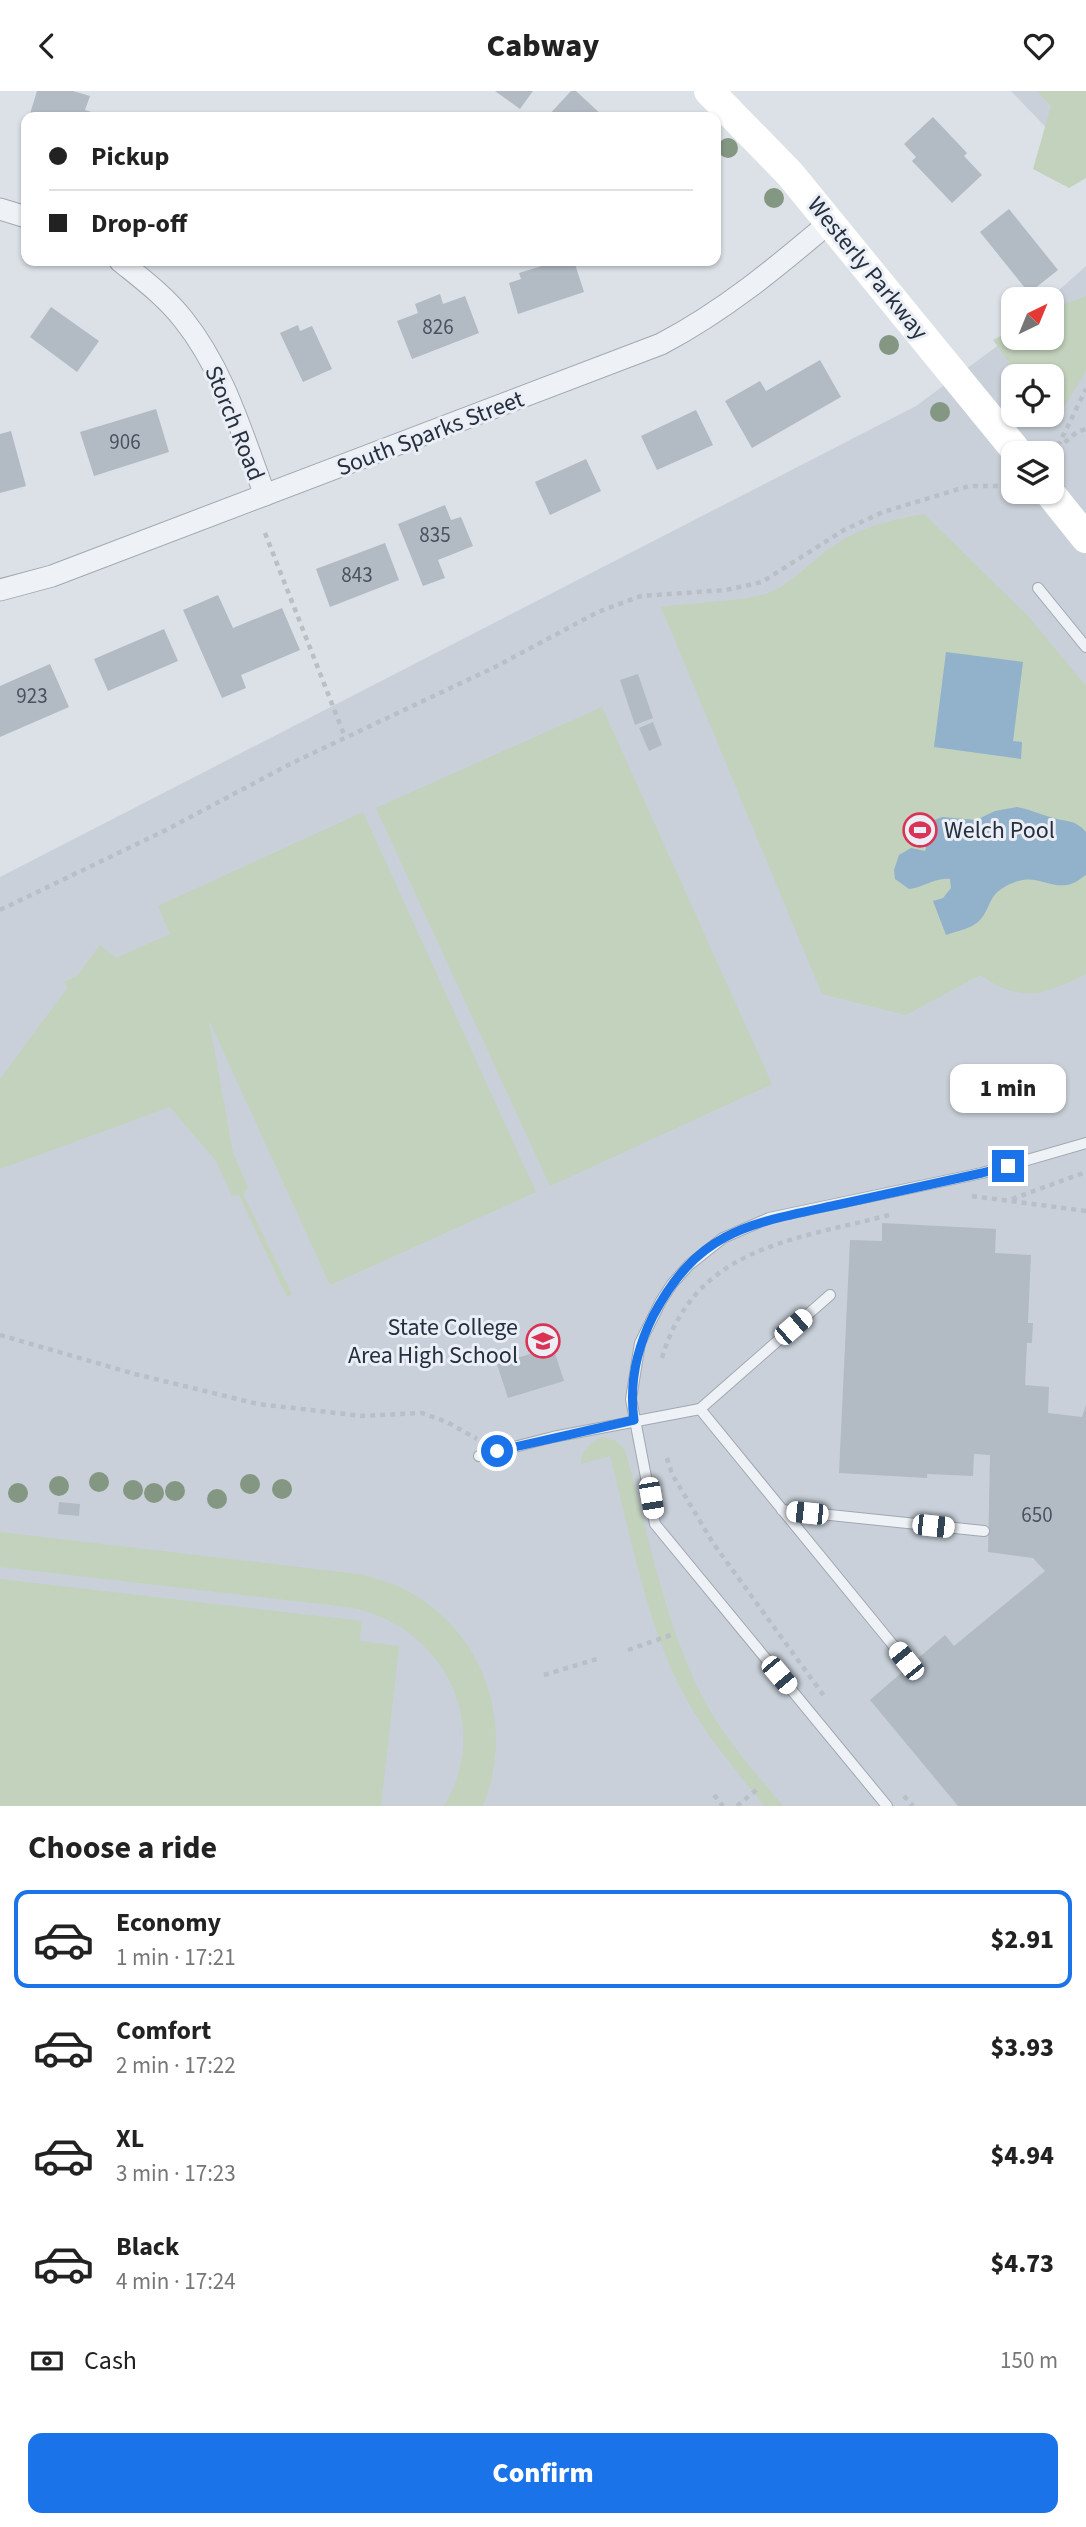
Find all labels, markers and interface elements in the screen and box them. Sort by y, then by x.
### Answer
text: Cabway [487,23,599,69]
icon: back [28,27,66,65]
icon: heart [1020,27,1058,65]
text: Pickup [91,138,169,175]
street label: Westerly Parkway [799,189,936,348]
text: Drop-off [91,205,187,242]
north arrow [1001,287,1064,350]
map controls [1001,287,1064,504]
house number: 826 [422,312,454,342]
street label: Storch Road [196,360,274,486]
button: locate [1001,364,1064,427]
street label: South Sparks Street [332,382,529,485]
house number: 906 [109,427,141,457]
button: layers [1001,441,1064,504]
house number: 835 [419,520,451,550]
house number: 843 [341,560,373,590]
house number: 923 [16,681,48,711]
sports icon: Welch Pool [901,811,939,849]
place label: Welch Pool [944,813,1055,848]
callout: 1 min [950,1065,1066,1114]
text: 1 min [980,1072,1036,1105]
route end [992,1150,1024,1182]
car [771,1305,816,1349]
place label: State College Area High School [348,1310,518,1373]
school or university icon: State College Area High School [524,1322,562,1360]
route start [481,1435,513,1467]
car [638,1475,665,1521]
car [786,1500,829,1526]
house number: 650 [1021,1500,1053,1530]
car [912,1513,955,1539]
car [885,1638,928,1684]
car [758,1652,801,1698]
text: Choose a ride [28,1825,217,1871]
text: Economy [116,1904,221,1941]
icon: car [32,1908,95,1971]
text: $2.91 [990,1921,1054,1958]
text: 1 min · 17:21 [116,1941,236,1974]
text: Comfort [116,2012,211,2049]
icon: car [32,2016,95,2079]
text: $3.93 [990,2029,1054,2066]
text: 2 min · 17:22 [116,2049,236,2082]
text: XL [116,2120,144,2157]
icon: car [32,2124,95,2187]
text: $4.94 [990,2137,1054,2174]
text: 3 min · 17:23 [116,2157,236,2190]
text: Black [116,2228,179,2265]
icon: car [32,2232,95,2295]
text: $4.73 [990,2245,1054,2282]
text: 4 min · 17:24 [116,2265,236,2298]
icon: cash [28,2342,66,2380]
text: Cash [84,2342,137,2379]
text: 150 m [1000,2344,1058,2377]
button: Confirm [28,2433,1058,2513]

